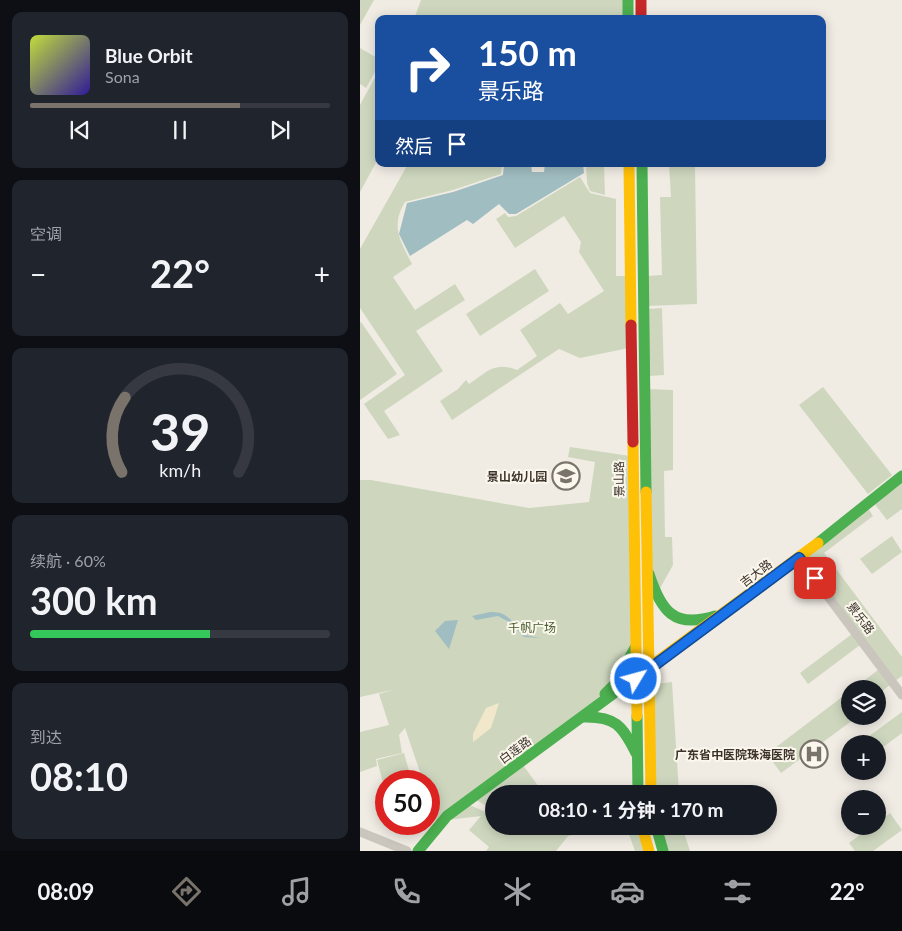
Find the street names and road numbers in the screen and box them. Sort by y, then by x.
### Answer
street label: 景山路 [611,461,627,497]
street label: 吉大路 [737,556,775,590]
street label: 景乐路 [844,599,878,637]
street label: 白莲路 [496,733,534,767]

